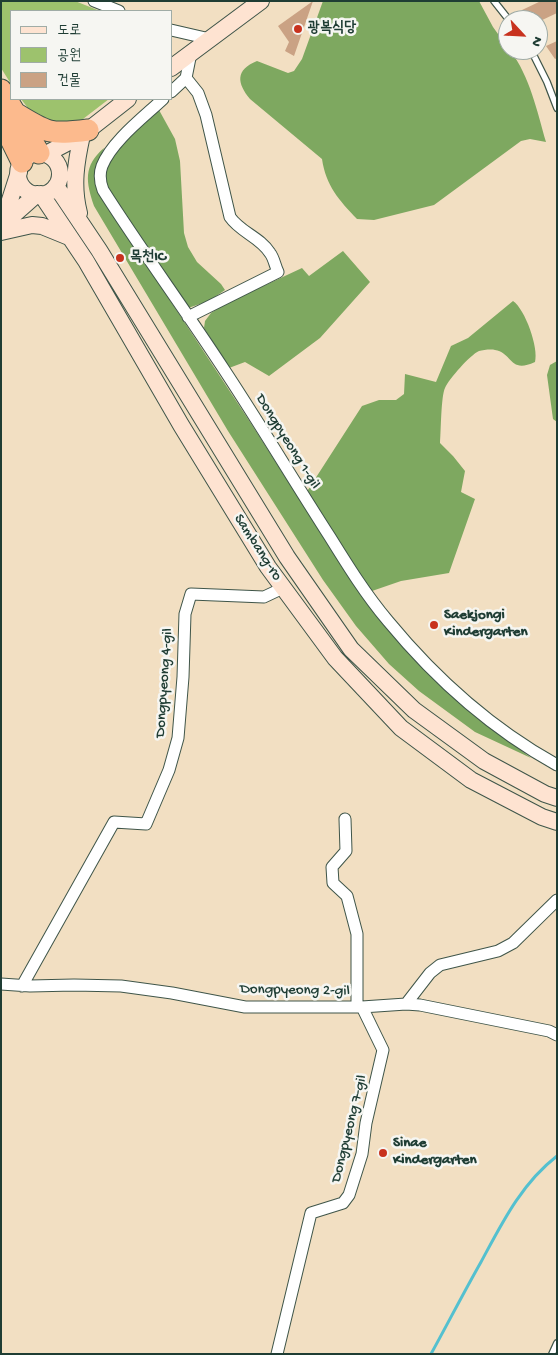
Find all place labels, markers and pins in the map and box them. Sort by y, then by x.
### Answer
place label: 광복식당 [308,20,356,38]
marker: 광복식당 [292,23,304,35]
place label: 목천IC [130,249,166,267]
marker: 목천IC [114,252,126,264]
place label: Saekjongi Kindergarten [444,607,528,642]
marker: Saekjongi Kindergarten [428,619,440,631]
place label: Sinae Kindergarten [393,1135,477,1170]
marker: Sinae Kindergarten [377,1147,389,1159]

